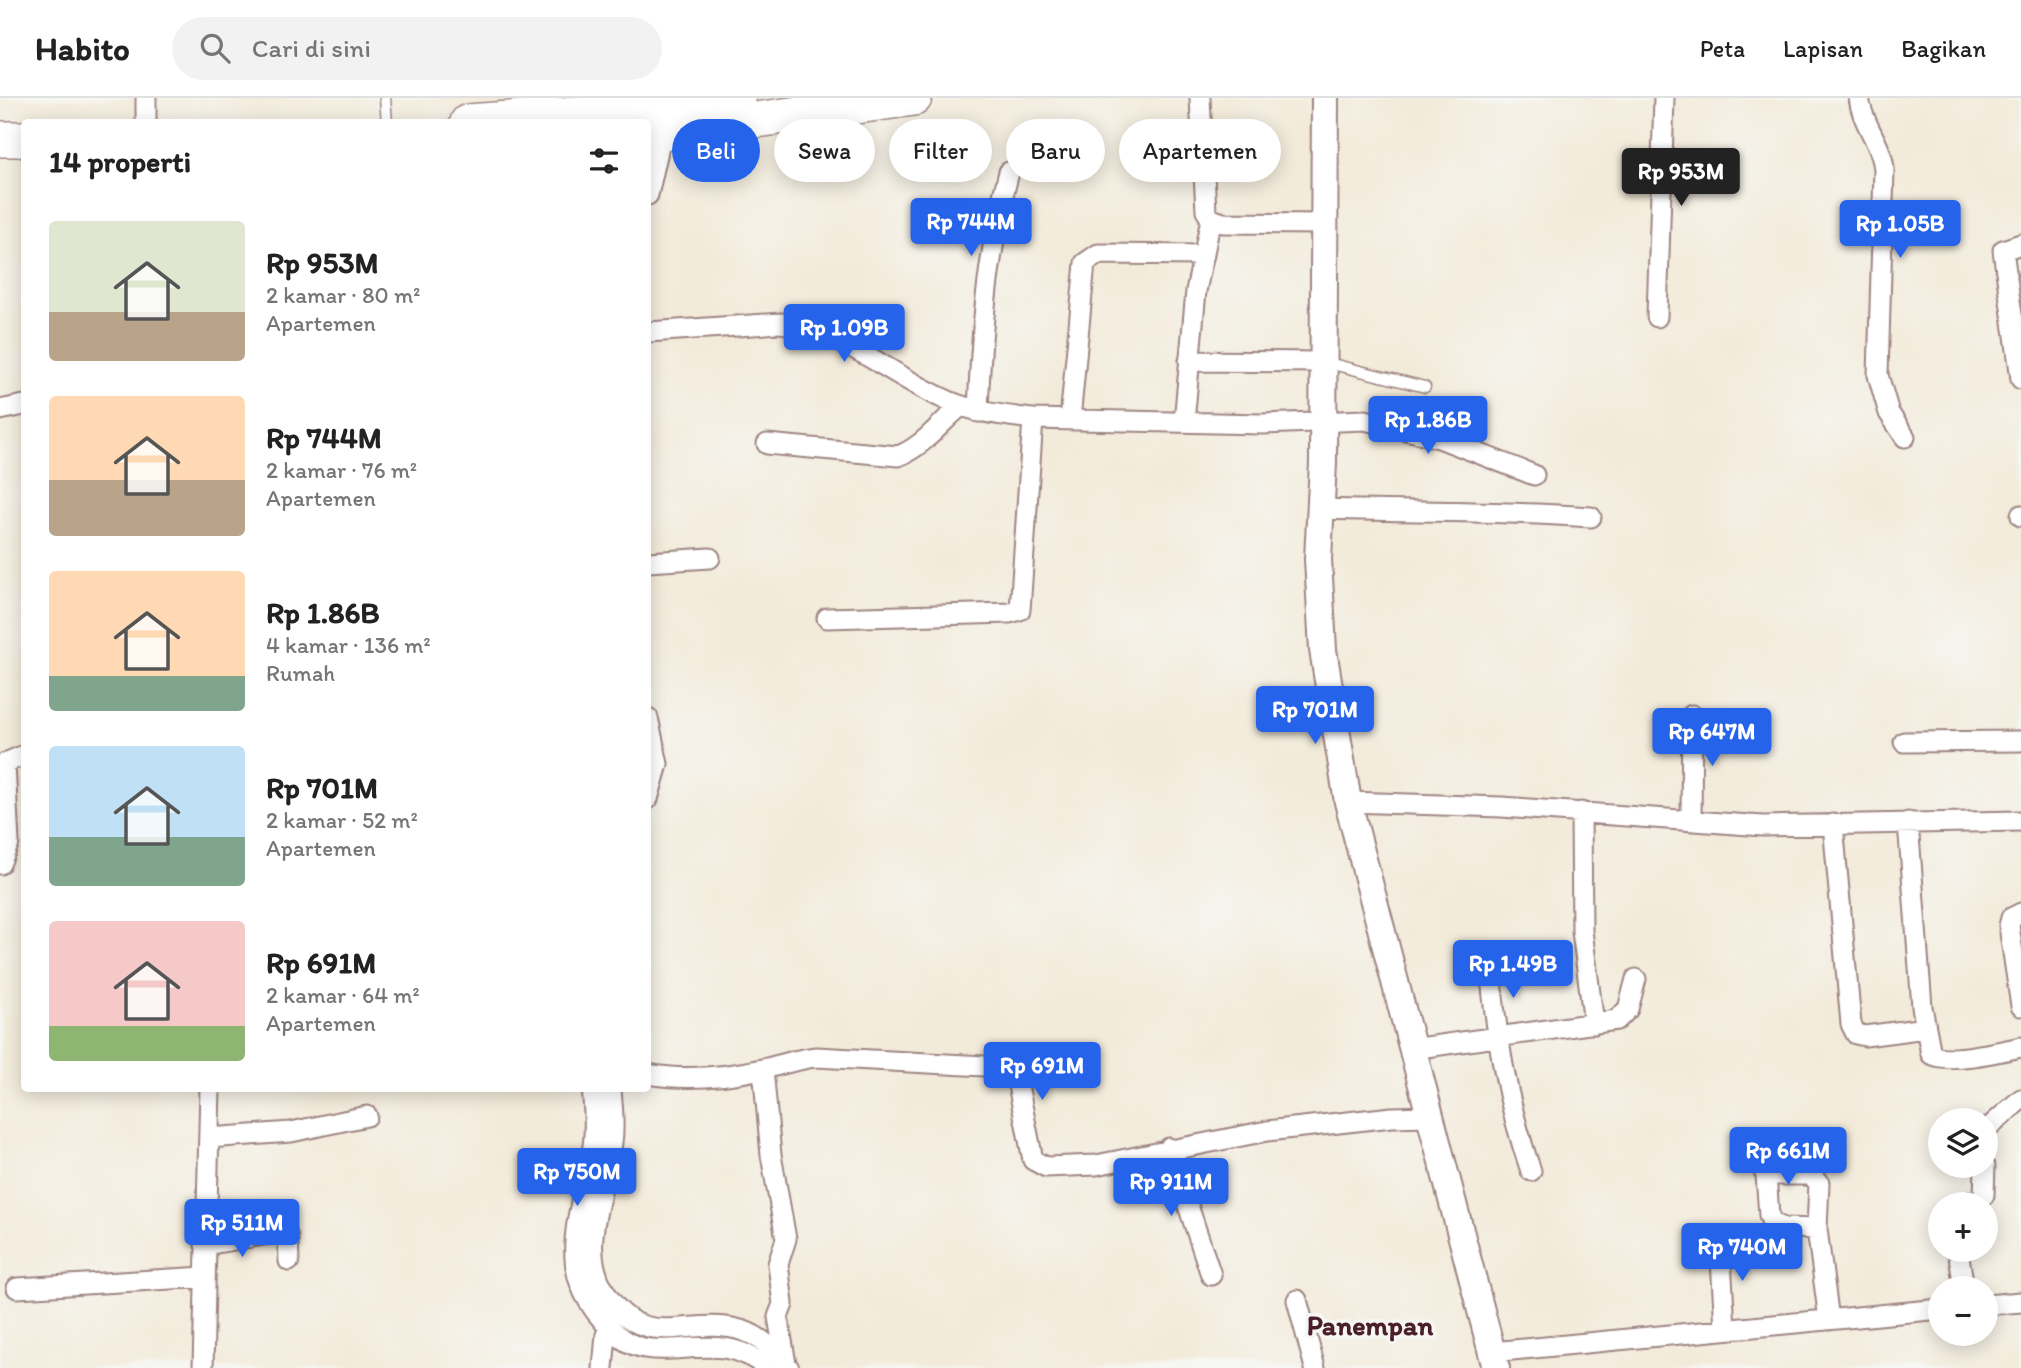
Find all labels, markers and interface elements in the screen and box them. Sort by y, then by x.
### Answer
search box [172,17,662,80]
text: Habito [35,29,130,68]
icon: search [196,29,234,67]
text: Cari di sini [252,32,371,64]
text: Peta [1700,34,1745,63]
text: Lapisan [1783,34,1863,63]
text: Bagikan [1901,34,1986,63]
chip: Beli [672,119,760,182]
chip: Sewa [774,119,875,182]
chip: Filter [889,119,992,182]
chip: Baru [1006,119,1105,182]
chip: Apartemen [1119,119,1281,182]
icon: filters [585,142,623,180]
text: 14 properti [49,143,191,180]
pin: Rp 953M [1616,148,1746,208]
text: Rp 953M [1638,157,1724,185]
pin: Rp 744M [906,198,1036,258]
pin: Rp 1.05B [1828,200,1972,260]
text: Rp 744M [927,207,1015,235]
text: Rp 1.05B [1856,209,1944,237]
text: Rp 953M [266,244,379,281]
icon: home [105,249,189,333]
text: 2 kamar · 80 m² [266,281,420,309]
pin: Rp 1.09B [772,304,916,364]
text: Apartemen [266,309,376,337]
text: Rp 1.09B [800,313,888,341]
pin: Rp 1.86B [1356,396,1500,456]
text: Rp 1.86B [1384,405,1472,433]
text: Rp 744M [266,419,382,456]
icon: home [105,424,189,508]
text: 2 kamar · 76 m² [266,456,417,484]
text: Apartemen [266,484,376,512]
text: Rp 1.86B [266,594,380,631]
icon: home [105,599,189,683]
text: 4 kamar · 136 m² [266,631,431,659]
text: Rumah [266,659,335,687]
pin: Rp 701M [1250,686,1380,746]
text: Rp 701M [1272,695,1358,723]
pin: Rp 647M [1647,708,1777,768]
text: Rp 647M [1668,717,1756,745]
text: Rp 701M [266,769,378,806]
icon: home [105,774,189,858]
text: 2 kamar · 52 m² [266,806,418,834]
text: Apartemen [266,834,376,862]
pin: Rp 1.49B [1441,940,1585,1000]
text: Rp 691M [266,944,376,981]
icon: home [105,949,189,1033]
text: Rp 1.49B [1469,949,1557,977]
text: 2 kamar · 64 m² [266,981,420,1009]
text: Apartemen [266,1009,376,1037]
pin: Rp 691M [977,1042,1107,1102]
text: Rp 691M [1000,1051,1084,1079]
map controls [1928,1108,1998,1346]
button: layers [1928,1108,1998,1178]
pin: Rp 661M [1723,1128,1853,1187]
text: Rp 661M [1746,1136,1830,1164]
pin: Rp 750M [512,1148,642,1208]
text: Rp 750M [533,1157,621,1185]
pin: Rp 911M [1106,1158,1236,1218]
text: Rp 911M [1129,1167,1213,1195]
button: + [1928,1192,1998,1262]
pin: Rp 511M [177,1200,307,1259]
text: Rp 511M [200,1208,284,1236]
pin: Rp 740M [1677,1224,1807,1283]
text: Rp 740M [1697,1232,1787,1260]
button: − [1928,1276,1998,1346]
district label: Panempan [1307,1308,1433,1342]

